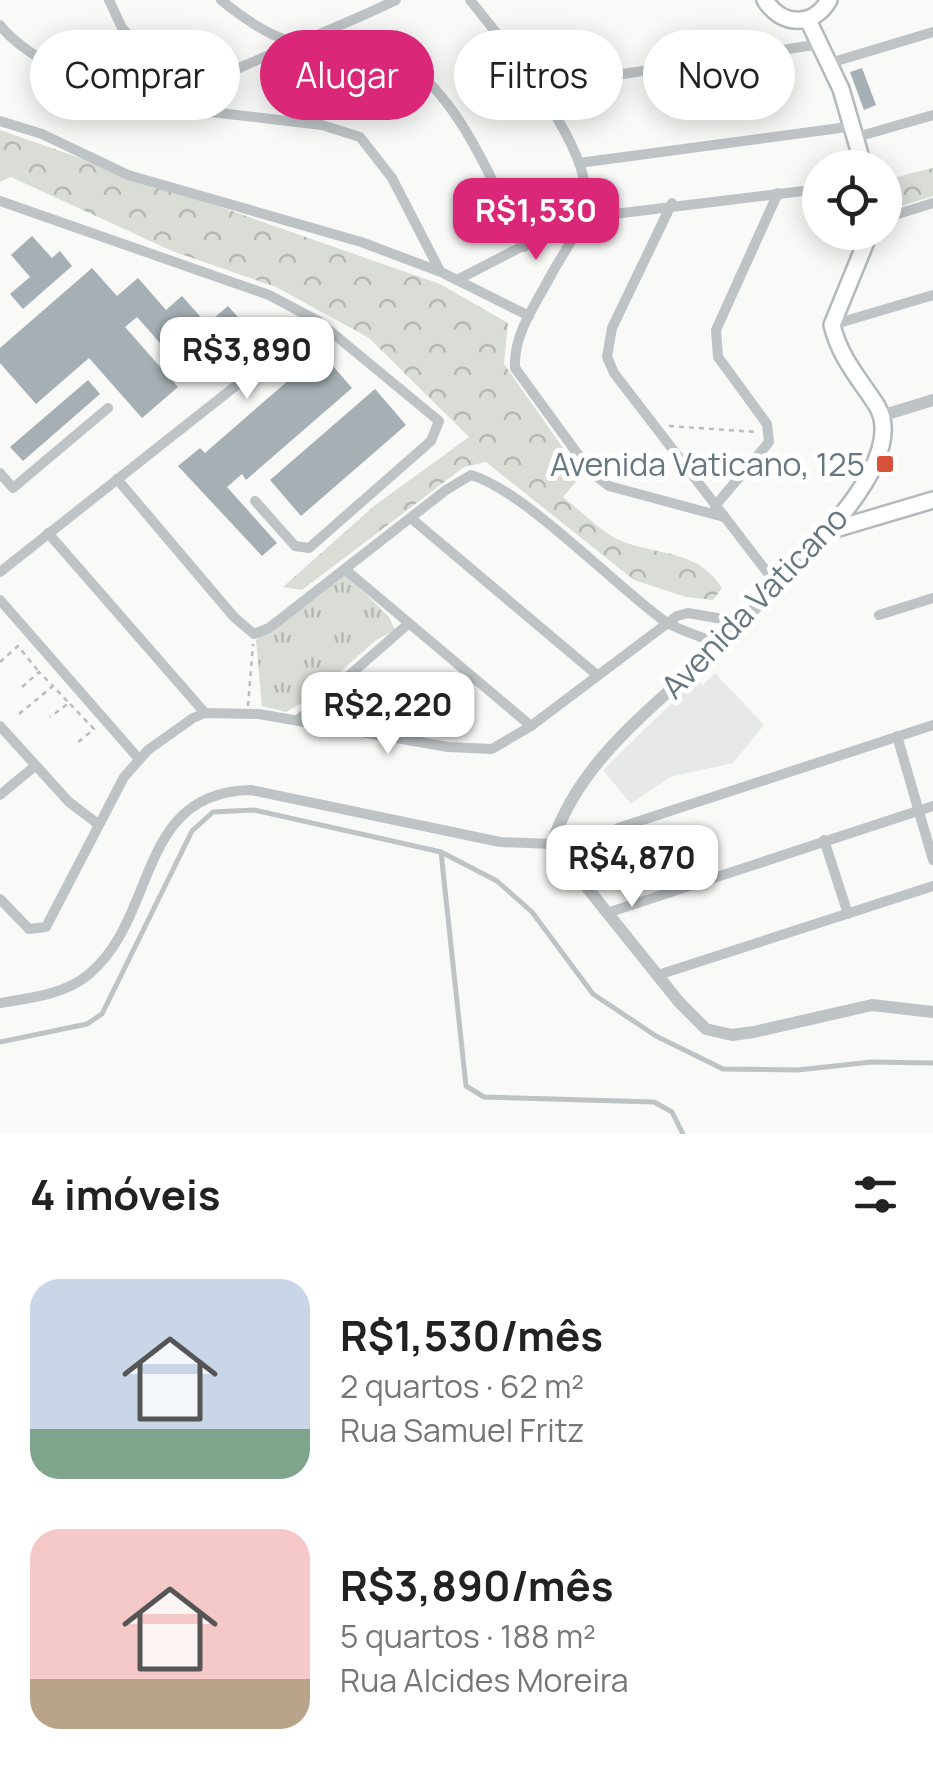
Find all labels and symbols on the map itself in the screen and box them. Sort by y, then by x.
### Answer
pin: R$1,530 [444,178,628,263]
pin: R$3,890 [155,317,339,402]
place label: Avenida Vaticano, 125 [550,442,865,486]
marker: Avenida Vaticano, 125 [874,453,896,475]
street label: Avenida Vaticano [651,496,857,708]
pin: R$2,220 [296,672,480,757]
pin: R$4,870 [540,825,724,910]

